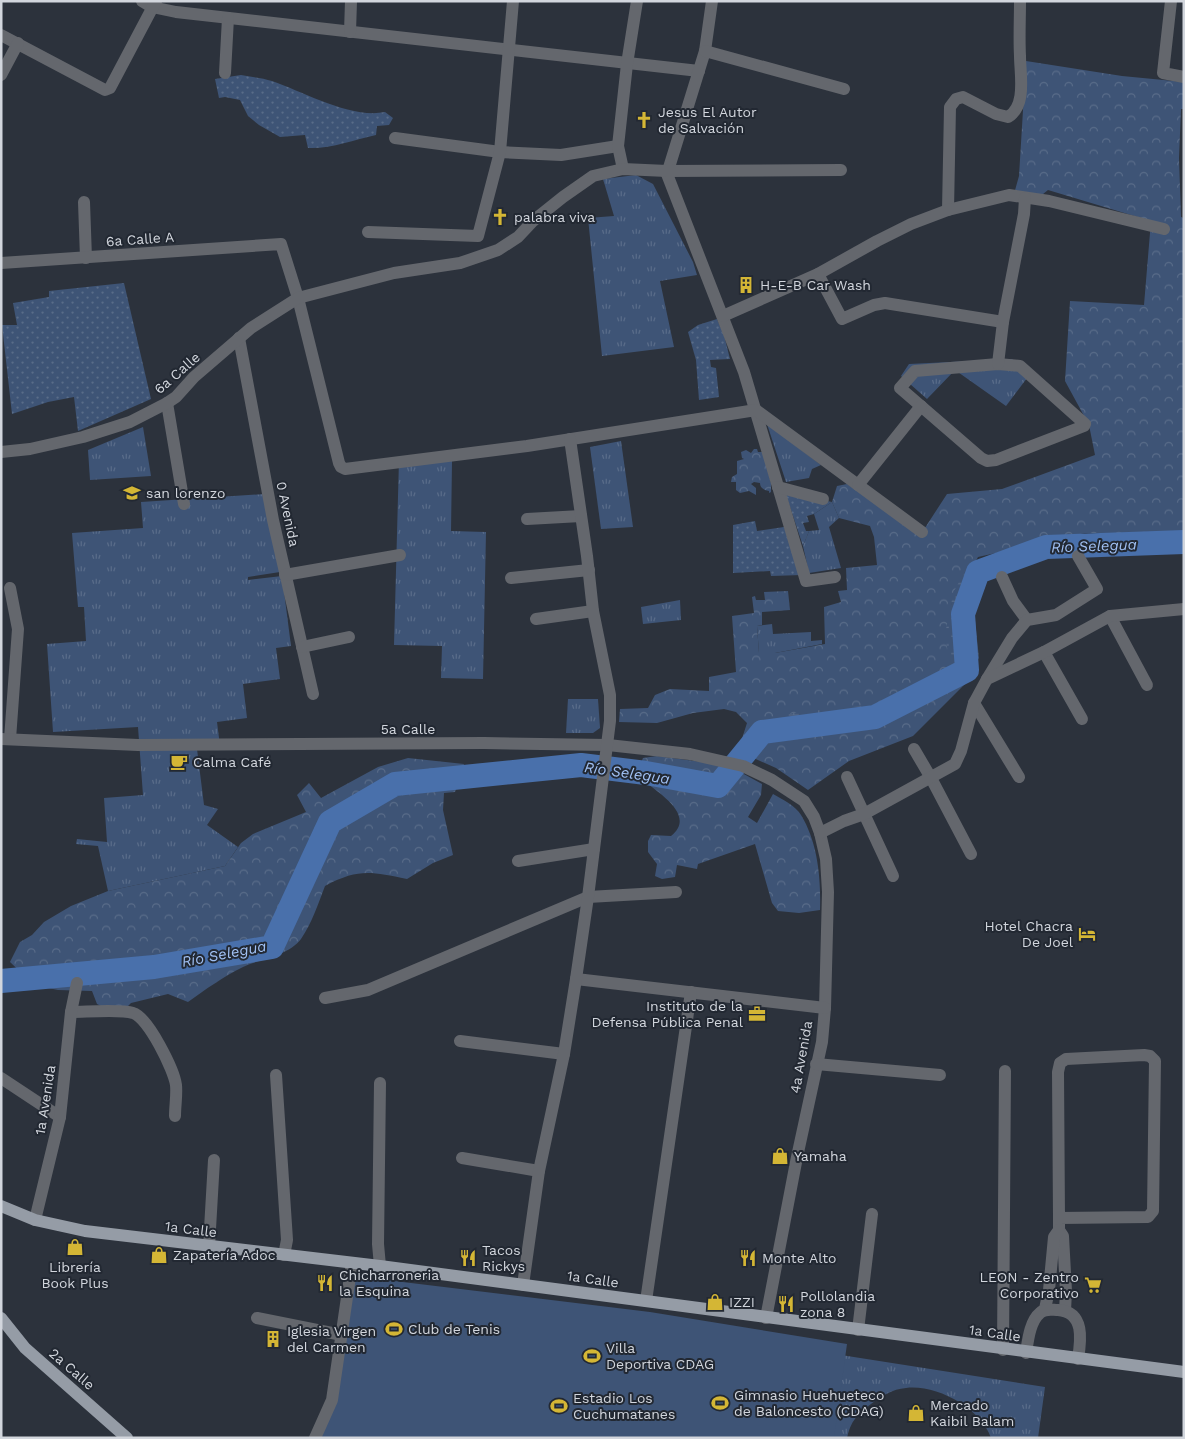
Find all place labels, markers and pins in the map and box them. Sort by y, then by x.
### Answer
place label: Jesus El Autor de Salvación [658,104,757,136]
church icon: Jesus El Autor de Salvación [634,110,654,130]
church icon: palabra viva [490,207,510,227]
place label: palabra viva [514,209,595,225]
building icon: H-E-B Car Wash [736,275,756,295]
place label: H-E-B Car Wash [760,277,871,293]
school or university icon: san lorenzo [122,483,142,503]
place label: san lorenzo [146,485,225,501]
cafe icon: Calma Café [169,752,189,772]
place label: Calma Café [193,754,271,770]
place label: Hotel Chacra De Joel [985,918,1074,950]
hotel icon: Hotel Chacra De Joel [1077,924,1097,944]
place label: Instituto de la Defensa Pública Penal [592,998,744,1030]
office icon: Instituto de la Defensa Pública Penal [747,1004,767,1024]
shop icon: Yamaha [770,1146,790,1166]
place label: Yamaha [794,1148,847,1164]
shop icon: Librería Book Plus [65,1237,85,1257]
place label: Tacos Rickys [482,1242,525,1274]
shop icon: Zapatería Adoc [149,1245,169,1265]
place label: Zapatería Adoc [173,1247,276,1263]
restaurant icon: Tacos Rickys [458,1248,478,1268]
restaurant icon: Monte Alto [738,1248,758,1268]
place label: Monte Alto [762,1250,836,1266]
place label: Librería Book Plus [41,1259,109,1291]
place label: Chicharroneria la Esquina [339,1267,439,1299]
place label: LEON - Zentro Corporativo [980,1269,1079,1301]
restaurant icon: Chicharroneria la Esquina [315,1273,335,1293]
supermarket icon: LEON - Zentro Corporativo [1083,1275,1103,1295]
place label: Pollolandia zona 8 [800,1288,875,1320]
shop icon: IZZI [705,1292,725,1312]
place label: IZZI [729,1294,755,1310]
restaurant icon: Pollolandia zona 8 [776,1294,796,1314]
sports icon: Club de Tenis [384,1319,404,1339]
place label: Club de Tenis [408,1321,500,1337]
place label: Iglesia Virgen del Carmen [287,1323,376,1355]
building icon: Iglesia Virgen del Carmen [263,1329,283,1349]
place label: Villa Deportiva CDAG [606,1340,714,1372]
sports icon: Villa Deportiva CDAG [582,1346,602,1366]
place label: Gimnasio Huehueteco de Baloncesto (CDAG) [734,1387,884,1419]
place label: Estadio Los Cuchumatanes [573,1390,675,1422]
sports icon: Gimnasio Huehueteco de Baloncesto (CDAG) [710,1393,730,1413]
sports icon: Estadio Los Cuchumatanes [549,1396,569,1416]
place label: Mercado Kaibil Balam [930,1397,1014,1429]
shop icon: Mercado Kaibil Balam [906,1403,926,1423]

